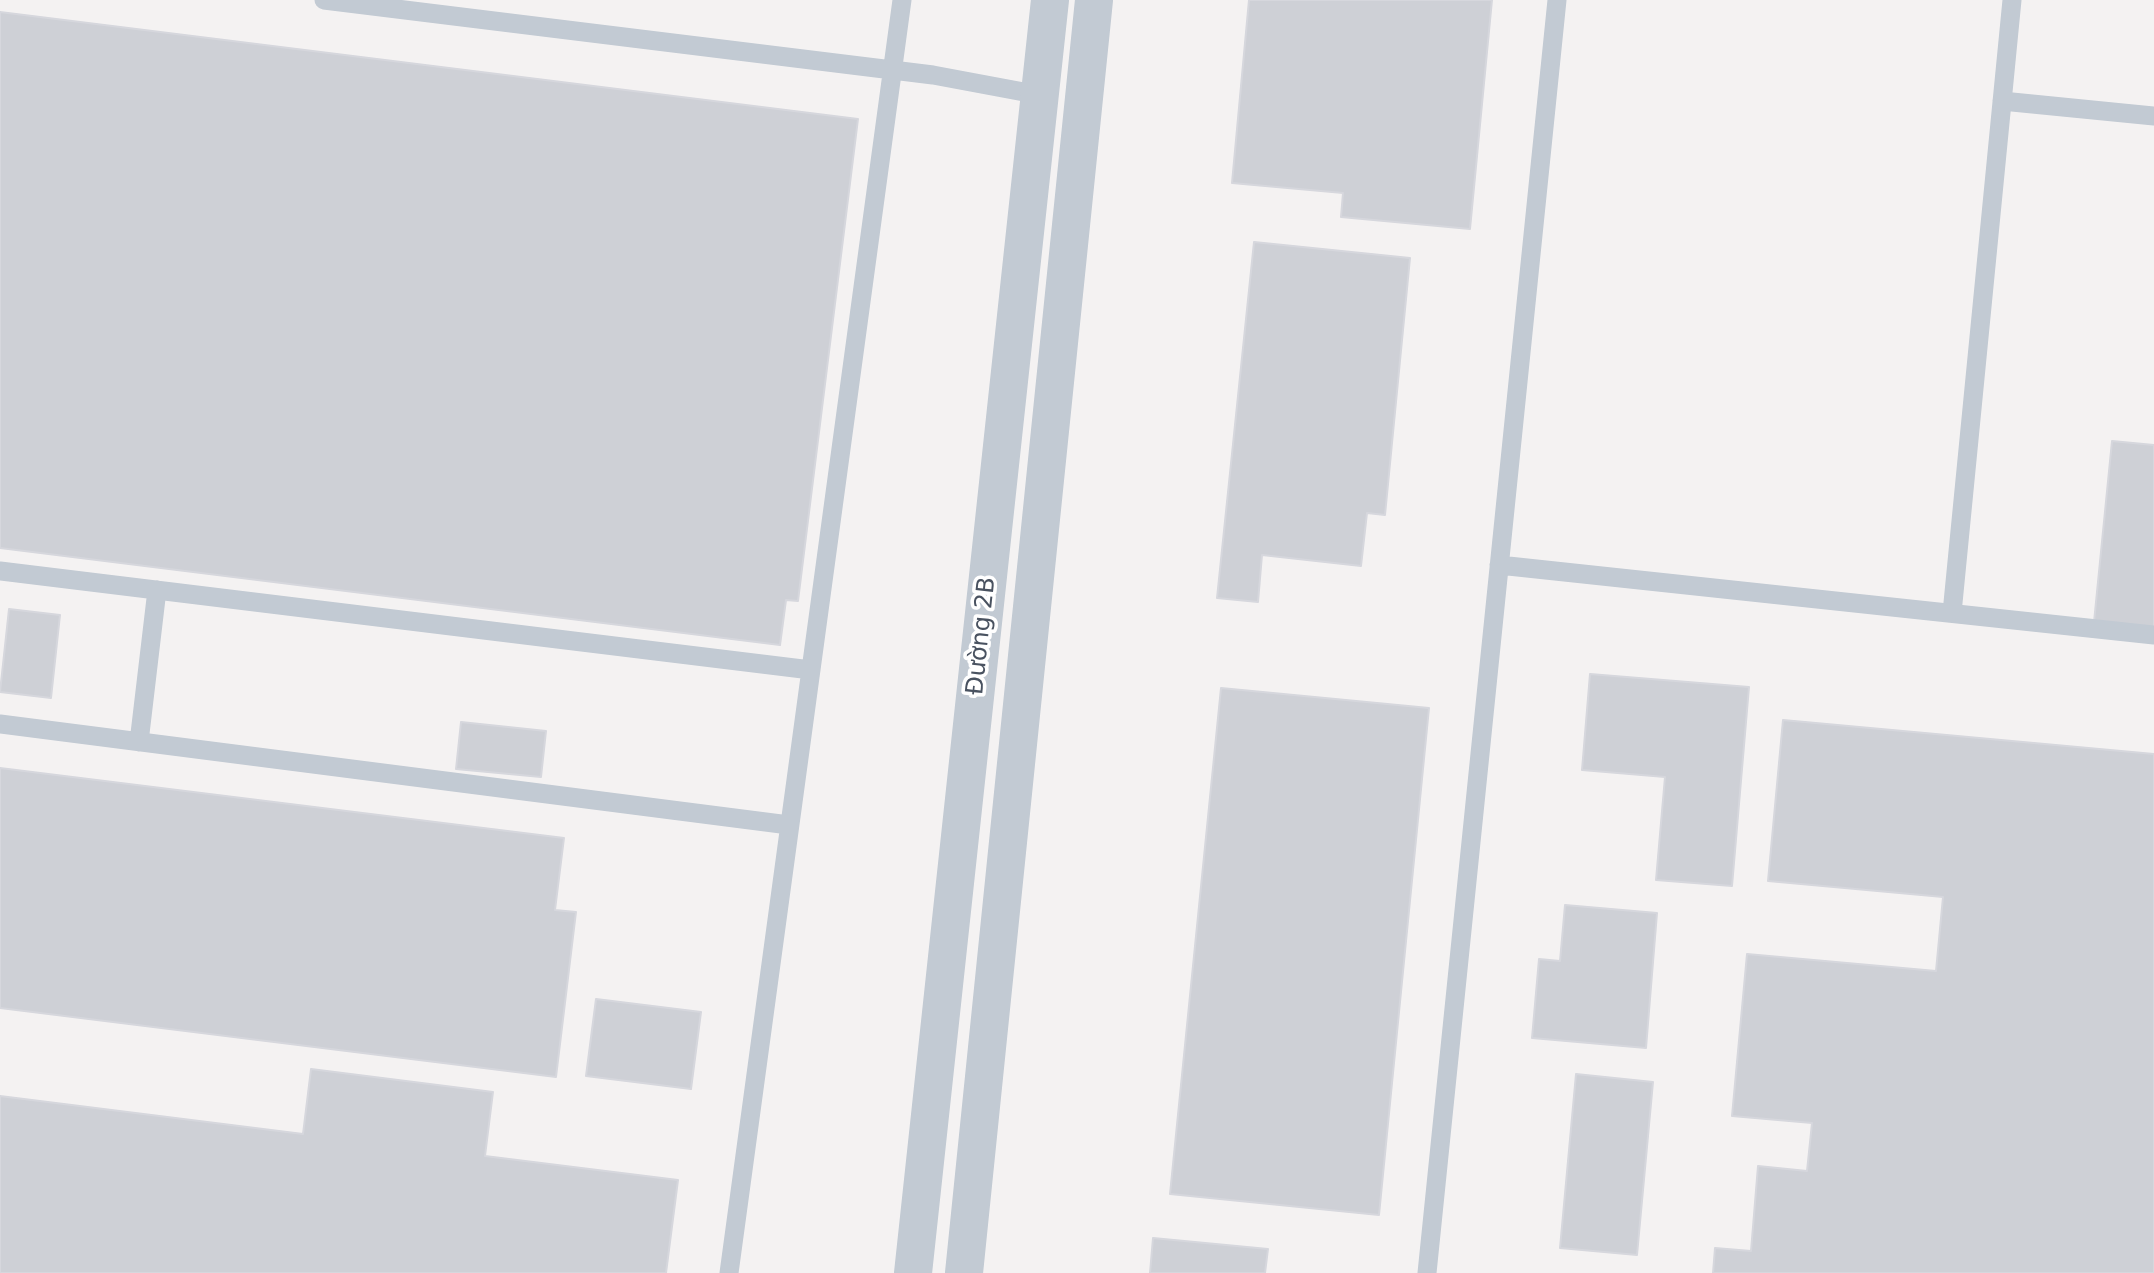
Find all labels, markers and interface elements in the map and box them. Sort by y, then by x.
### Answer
street label: Đường 2B [961,576,1003,696]

